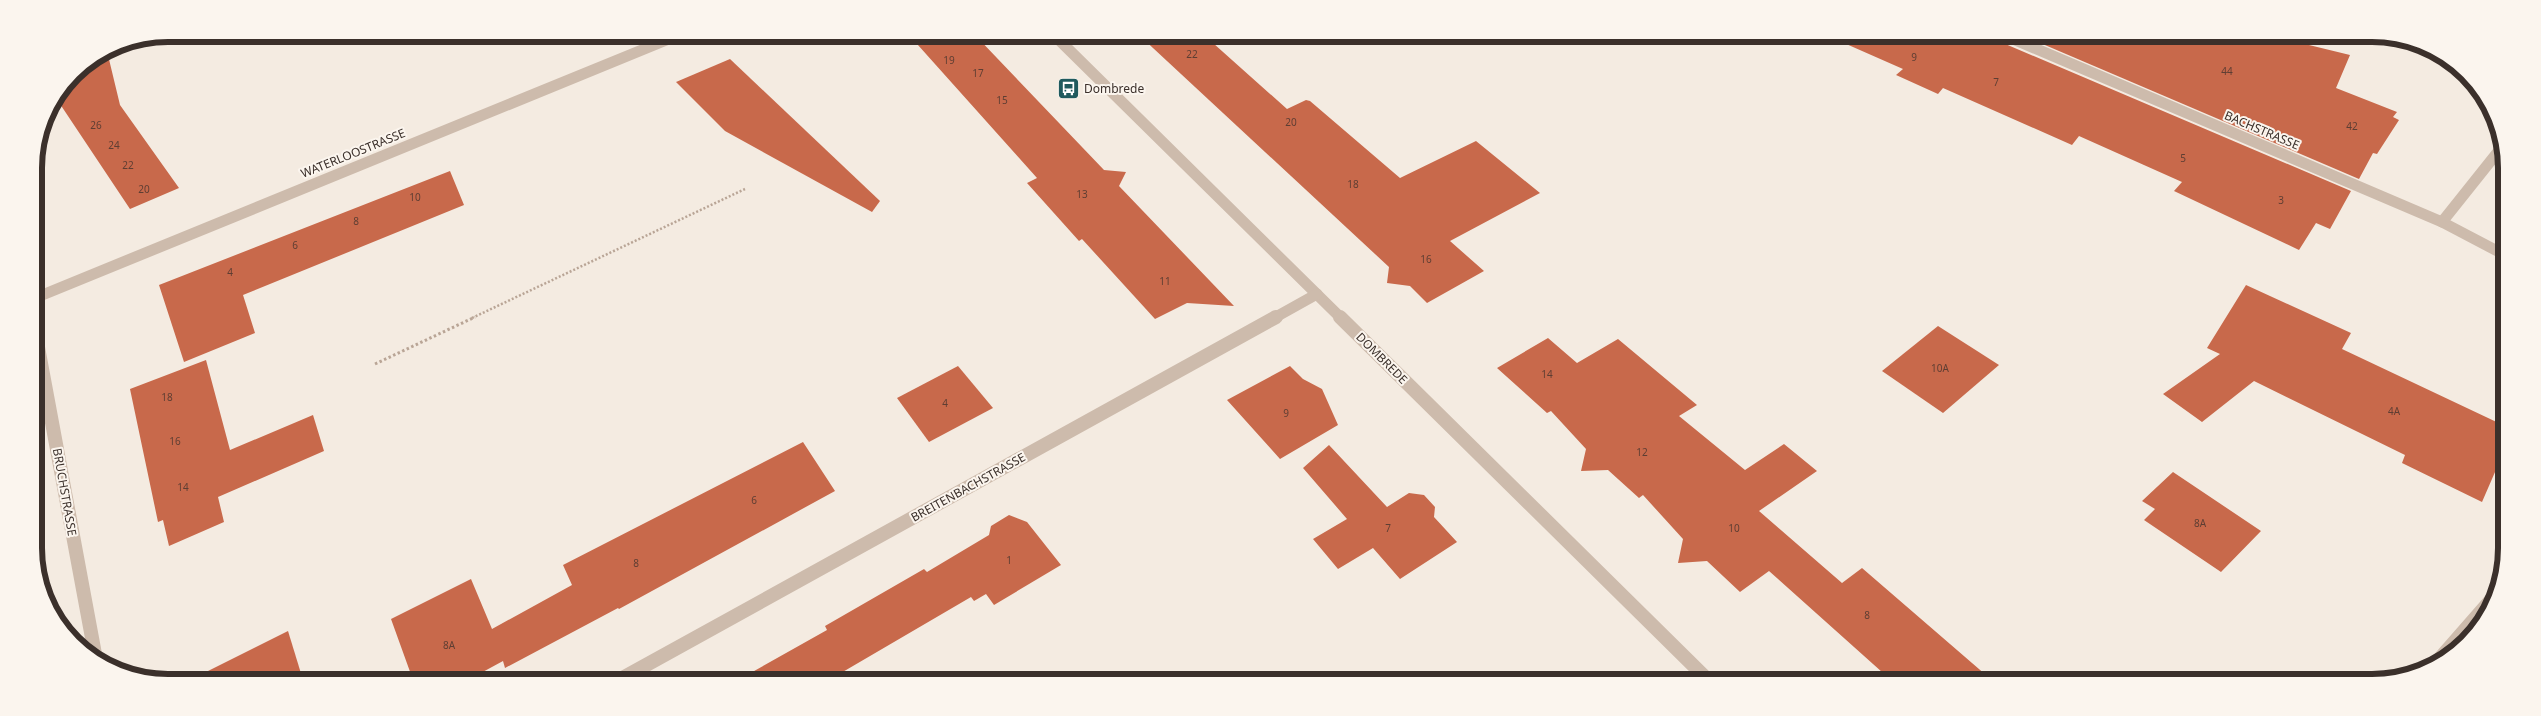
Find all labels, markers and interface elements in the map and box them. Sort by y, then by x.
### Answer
house number: 22 [1186,47,1198,61]
house number: 9 [1911,50,1917,64]
house number: 19 [943,53,955,67]
house number: 44 [2221,64,2233,78]
house number: 17 [972,66,984,80]
house number: 7 [1993,75,1999,89]
bus stop icon: Dombrede [1056,76,1080,100]
place label: Dombrede [1084,80,1144,97]
house number: 15 [996,93,1008,107]
street label: BACHSTRASSE [2222,107,2302,153]
house number: 20 [1285,115,1297,129]
house number: 26 [90,118,102,132]
house number: 42 [2346,119,2358,133]
street label: WATERLOOSTRASSE [298,124,408,182]
house number: 24 [108,138,120,152]
house number: 5 [2180,151,2186,165]
house number: 22 [122,158,134,172]
house number: 18 [1347,177,1359,191]
house number: 20 [138,182,150,196]
house number: 13 [1076,187,1088,201]
house number: 10 [409,190,421,204]
house number: 3 [2278,193,2284,207]
house number: 8 [353,214,359,228]
house number: 6 [292,238,298,252]
house number: 16 [1420,252,1432,266]
house number: 4 [227,265,233,279]
house number: 11 [1159,274,1171,288]
street label: DOMBREDE [1353,329,1411,387]
house number: 10A [1931,361,1950,375]
house number: 14 [1541,367,1553,381]
house number: 18 [161,390,173,404]
house number: 4 [942,396,948,410]
house number: 4A [2388,404,2401,418]
house number: 9 [1283,406,1289,420]
house number: 16 [169,434,181,448]
house number: 12 [1636,445,1648,459]
street label: BRUCHSTRASSE [49,447,81,537]
street label: BREITENBACHSTRASSE [908,448,1028,526]
house number: 14 [177,480,189,494]
house number: 6 [751,493,757,507]
house number: 8A [2194,516,2207,530]
house number: 7 [1385,521,1391,535]
house number: 10 [1728,521,1740,535]
house number: 1 [1006,553,1012,567]
house number: 8 [633,556,639,570]
house number: 8 [1864,608,1870,622]
house number: 8A [443,638,456,652]

